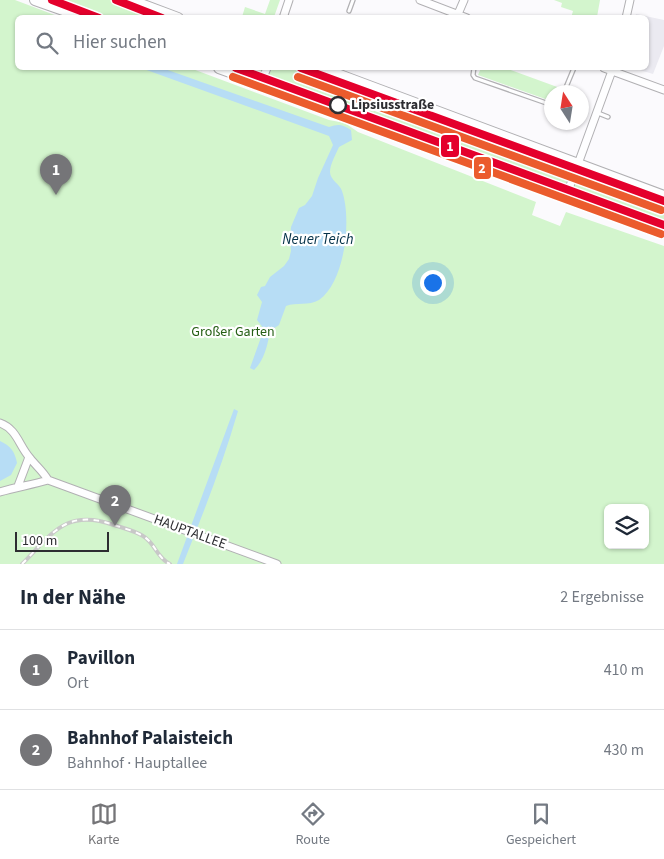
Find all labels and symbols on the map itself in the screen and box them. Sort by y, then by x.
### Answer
north arrow [544,85,589,130]
place label: Lipsiusstraße [351,95,434,115]
marker: Lipsiusstraße [329,96,347,114]
line badge: 1 [440,134,460,158]
text: 1 [446,137,454,157]
pin: 1 [40,154,72,195]
line badge: 2 [473,156,492,180]
text: 2 [478,159,486,179]
water label: Neuer Teich [282,229,354,250]
your location [420,270,446,296]
park label: Großer Garten [191,322,275,342]
pin: 2 [99,485,131,526]
street label: HAUPTALLEE [151,510,229,554]
scale bar [15,529,109,552]

